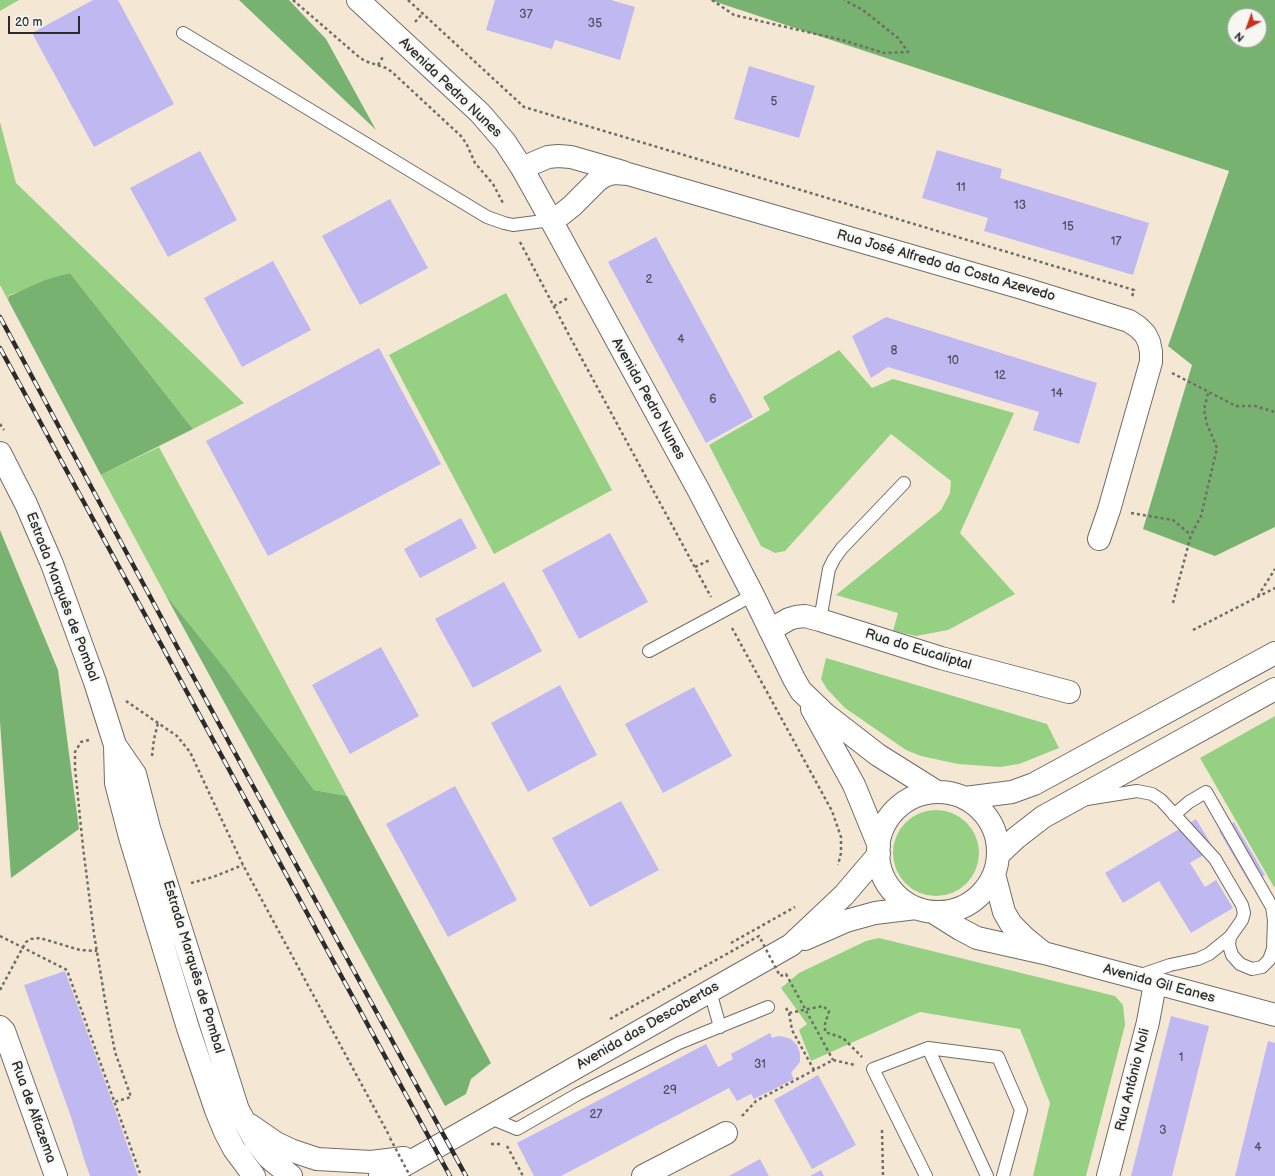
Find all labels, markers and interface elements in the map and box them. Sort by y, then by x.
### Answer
scale bar [10,8,82,34]
house number: 37 [519,8,533,22]
north arrow [1227,8,1267,48]
text: 20 m [15,15,42,30]
house number: 35 [588,17,602,31]
text: N [1232,29,1247,44]
street label: Avenida Pedro Nunes [395,35,505,141]
house number: 5 [771,95,777,109]
house number: 11 [956,181,966,195]
house number: 13 [1014,199,1026,213]
house number: 15 [1062,220,1074,234]
street label: Rua José Alfredo da Costa Azevedo [835,227,1057,305]
house number: 17 [1111,235,1121,249]
house number: 2 [645,273,653,287]
house number: 4 [677,333,685,347]
street label: Avenida Pedro Nunes [608,335,688,463]
house number: 8 [891,344,897,358]
house number: 10 [947,354,959,368]
house number: 12 [994,369,1006,383]
house number: 14 [1051,387,1063,401]
house number: 6 [709,393,717,407]
street label: Estrada Marquês de Pombal [22,510,102,684]
street label: Rua do Eucaliptal [863,626,973,674]
street label: Estrada Marquês de Pombal [159,879,227,1055]
street label: Avenida Gil Eanes [1101,961,1217,1007]
street label: Avenida das Descobertas [574,978,722,1074]
street label: Rua António Noli [1112,1027,1154,1133]
house number: 1 [1179,1051,1183,1065]
house number: 31 [754,1058,766,1072]
street label: Rua de Alfazema [7,1059,59,1165]
house number: 29 [663,1084,677,1098]
house number: 27 [590,1108,602,1122]
house number: 3 [1159,1124,1167,1138]
house number: 4 [1254,1141,1262,1155]

